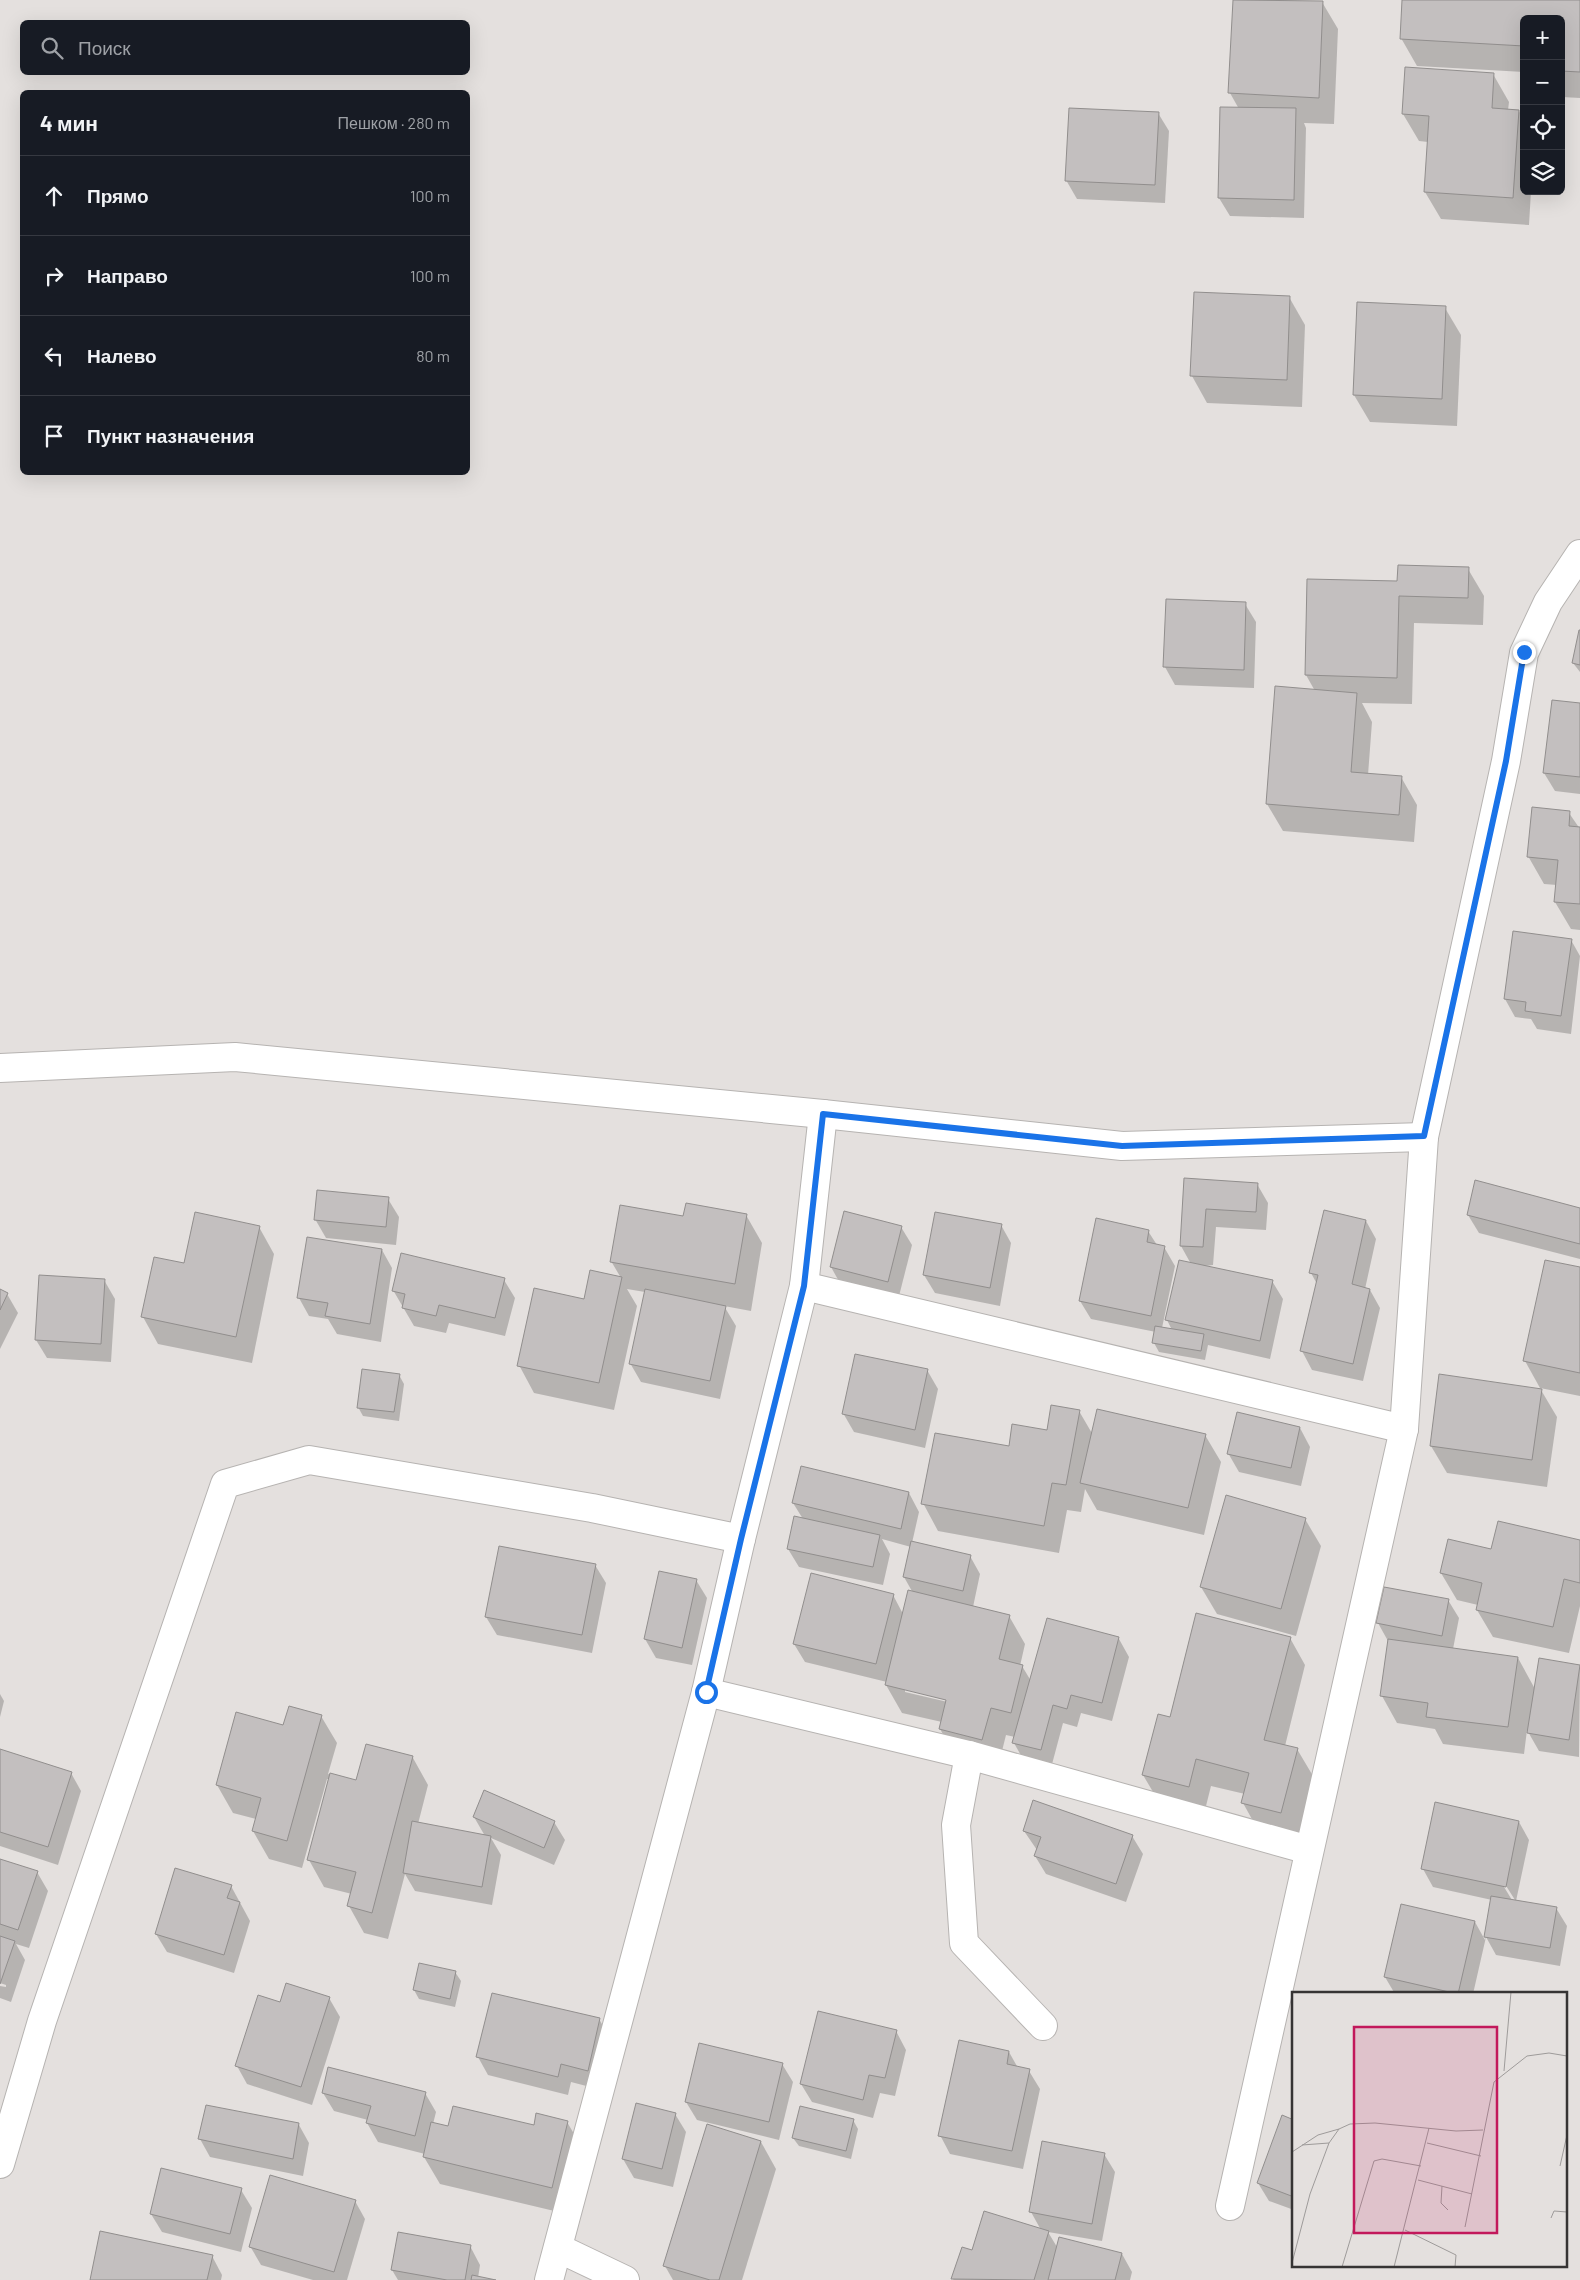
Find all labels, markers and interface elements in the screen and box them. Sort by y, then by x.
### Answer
map controls [1520,15,1565,195]
button: + [1520,15,1565,60]
search box [20,20,470,75]
icon: search [38,34,66,62]
text: Поиск [78,36,131,59]
button: − [1520,60,1565,105]
button: locate [1520,105,1565,150]
text: 4 мин [40,110,98,135]
text: Пешком · 280 m [338,113,450,132]
button: layers [1520,150,1565,195]
icon: ahead [40,182,68,210]
text: Прямо [87,184,149,207]
text: 100 m [410,186,450,205]
icon: right [40,262,68,290]
text: Направо [87,264,168,287]
text: 100 m [410,266,450,285]
icon: left [40,342,68,370]
text: Налево [87,344,157,367]
text: 80 m [416,346,450,365]
icon: arrive [40,422,68,450]
text: Пункт назначения [87,424,254,447]
route end [1513,641,1536,664]
route start [695,1681,718,1704]
inset map [1292,1992,1568,2268]

